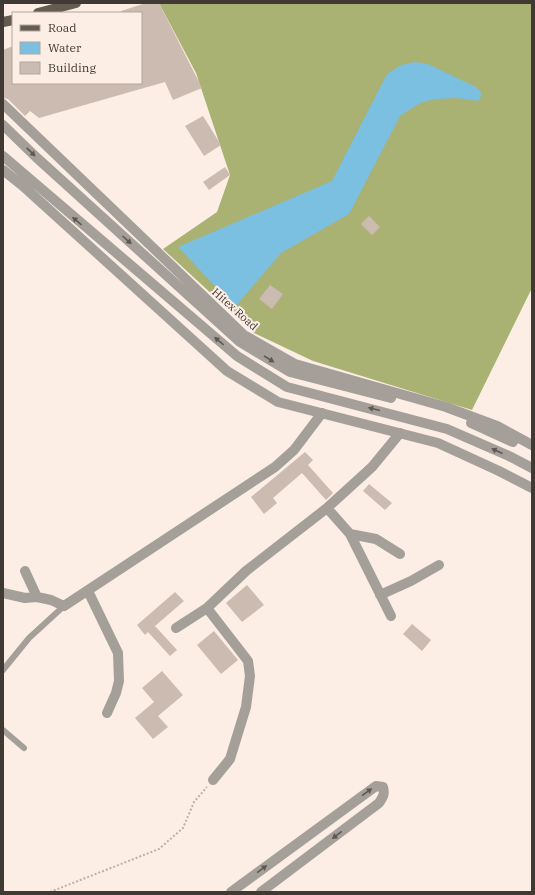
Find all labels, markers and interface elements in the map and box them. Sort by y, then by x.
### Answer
legend [12,12,142,84]
text: Road [48,20,77,35]
text: Water [48,40,82,55]
text: Building [48,60,96,75]
one-way arrow [26,147,36,157]
one-way arrow [72,216,83,225]
one-way arrow [122,235,132,244]
street label: Hitex Road [209,285,261,333]
one-way arrow [214,337,224,346]
one-way arrow [263,356,275,363]
one-way arrow [368,406,380,412]
one-way arrow [491,447,503,454]
one-way arrow [362,789,372,797]
one-way arrow [331,831,342,839]
one-way arrow [257,865,267,873]

